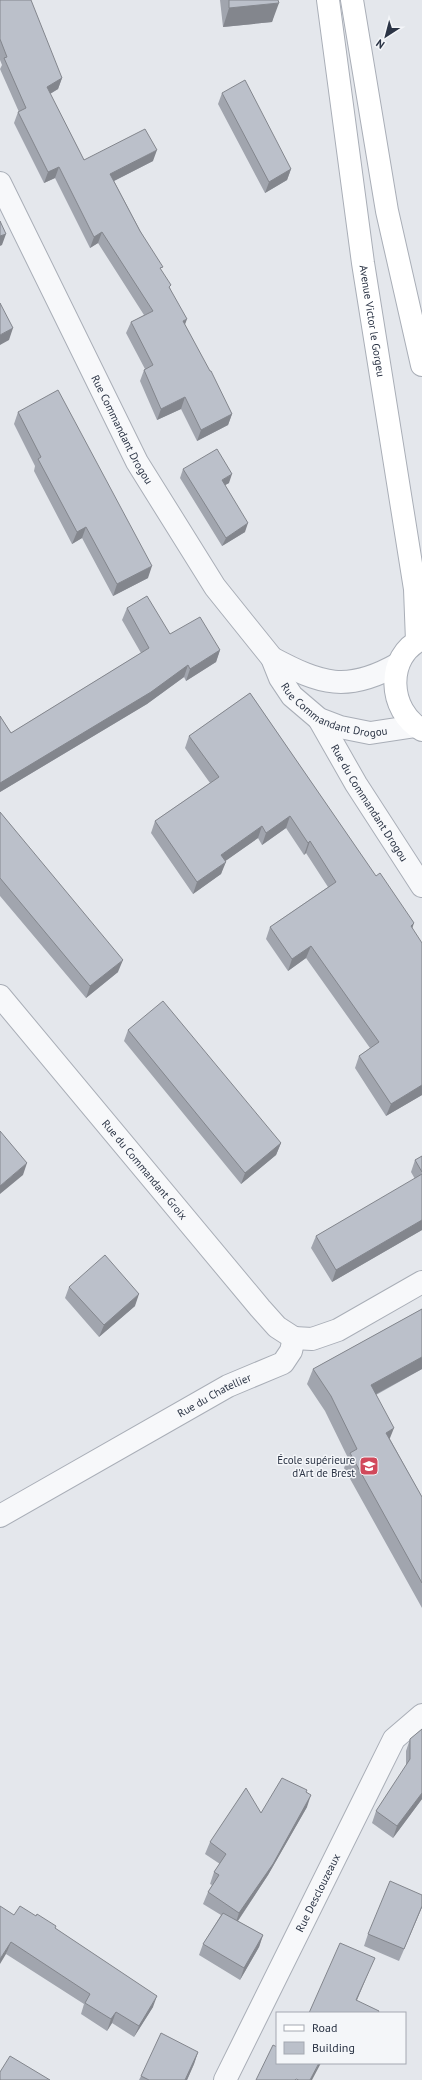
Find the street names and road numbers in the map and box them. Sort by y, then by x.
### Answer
street label: Avenue Victor le Gorgeu [356,264,388,378]
street label: Rue Commandant Drogou [88,373,156,487]
street label: Rue Commandant Drogou [278,680,388,740]
street label: Rue du Commandant Drogou [328,742,411,864]
street label: Rue du Commandant Groix [99,1117,191,1223]
street label: Rue du Chatellier [175,1370,253,1420]
street label: Rue Desclouzeaux [292,1851,343,1934]

